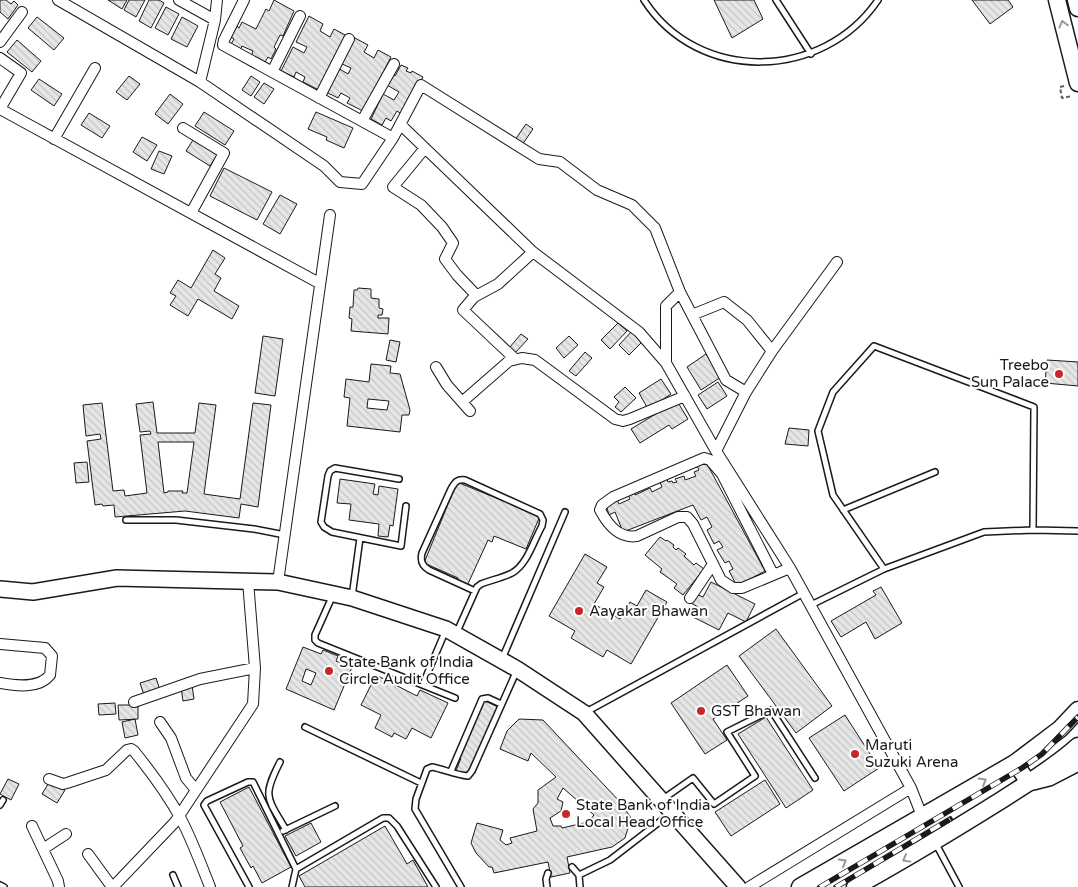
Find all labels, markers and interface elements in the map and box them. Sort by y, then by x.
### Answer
one-way arrow [1059,21,1069,29]
place label: Treebo Sun Palace [971,356,1049,391]
marker: Treebo Sun Palace [1053,368,1065,380]
place label: Aayakar Bhawan [589,602,708,620]
marker: Aayakar Bhawan [573,605,585,617]
place label: State Bank of India Circle Audit Office [339,653,474,688]
marker: State Bank of India Circle Audit Office [323,665,335,677]
place label: GST Bhawan [711,702,801,720]
marker: GST Bhawan [695,705,707,717]
place label: Maruti Suzuki Arena [865,736,958,771]
marker: Maruti Suzuki Arena [849,748,861,760]
one-way arrow [978,778,987,788]
place label: State Bank of India Local Head Office [576,796,711,831]
marker: State Bank of India Local Head Office [560,808,572,820]
one-way arrow [902,852,911,862]
one-way arrow [837,859,846,869]

